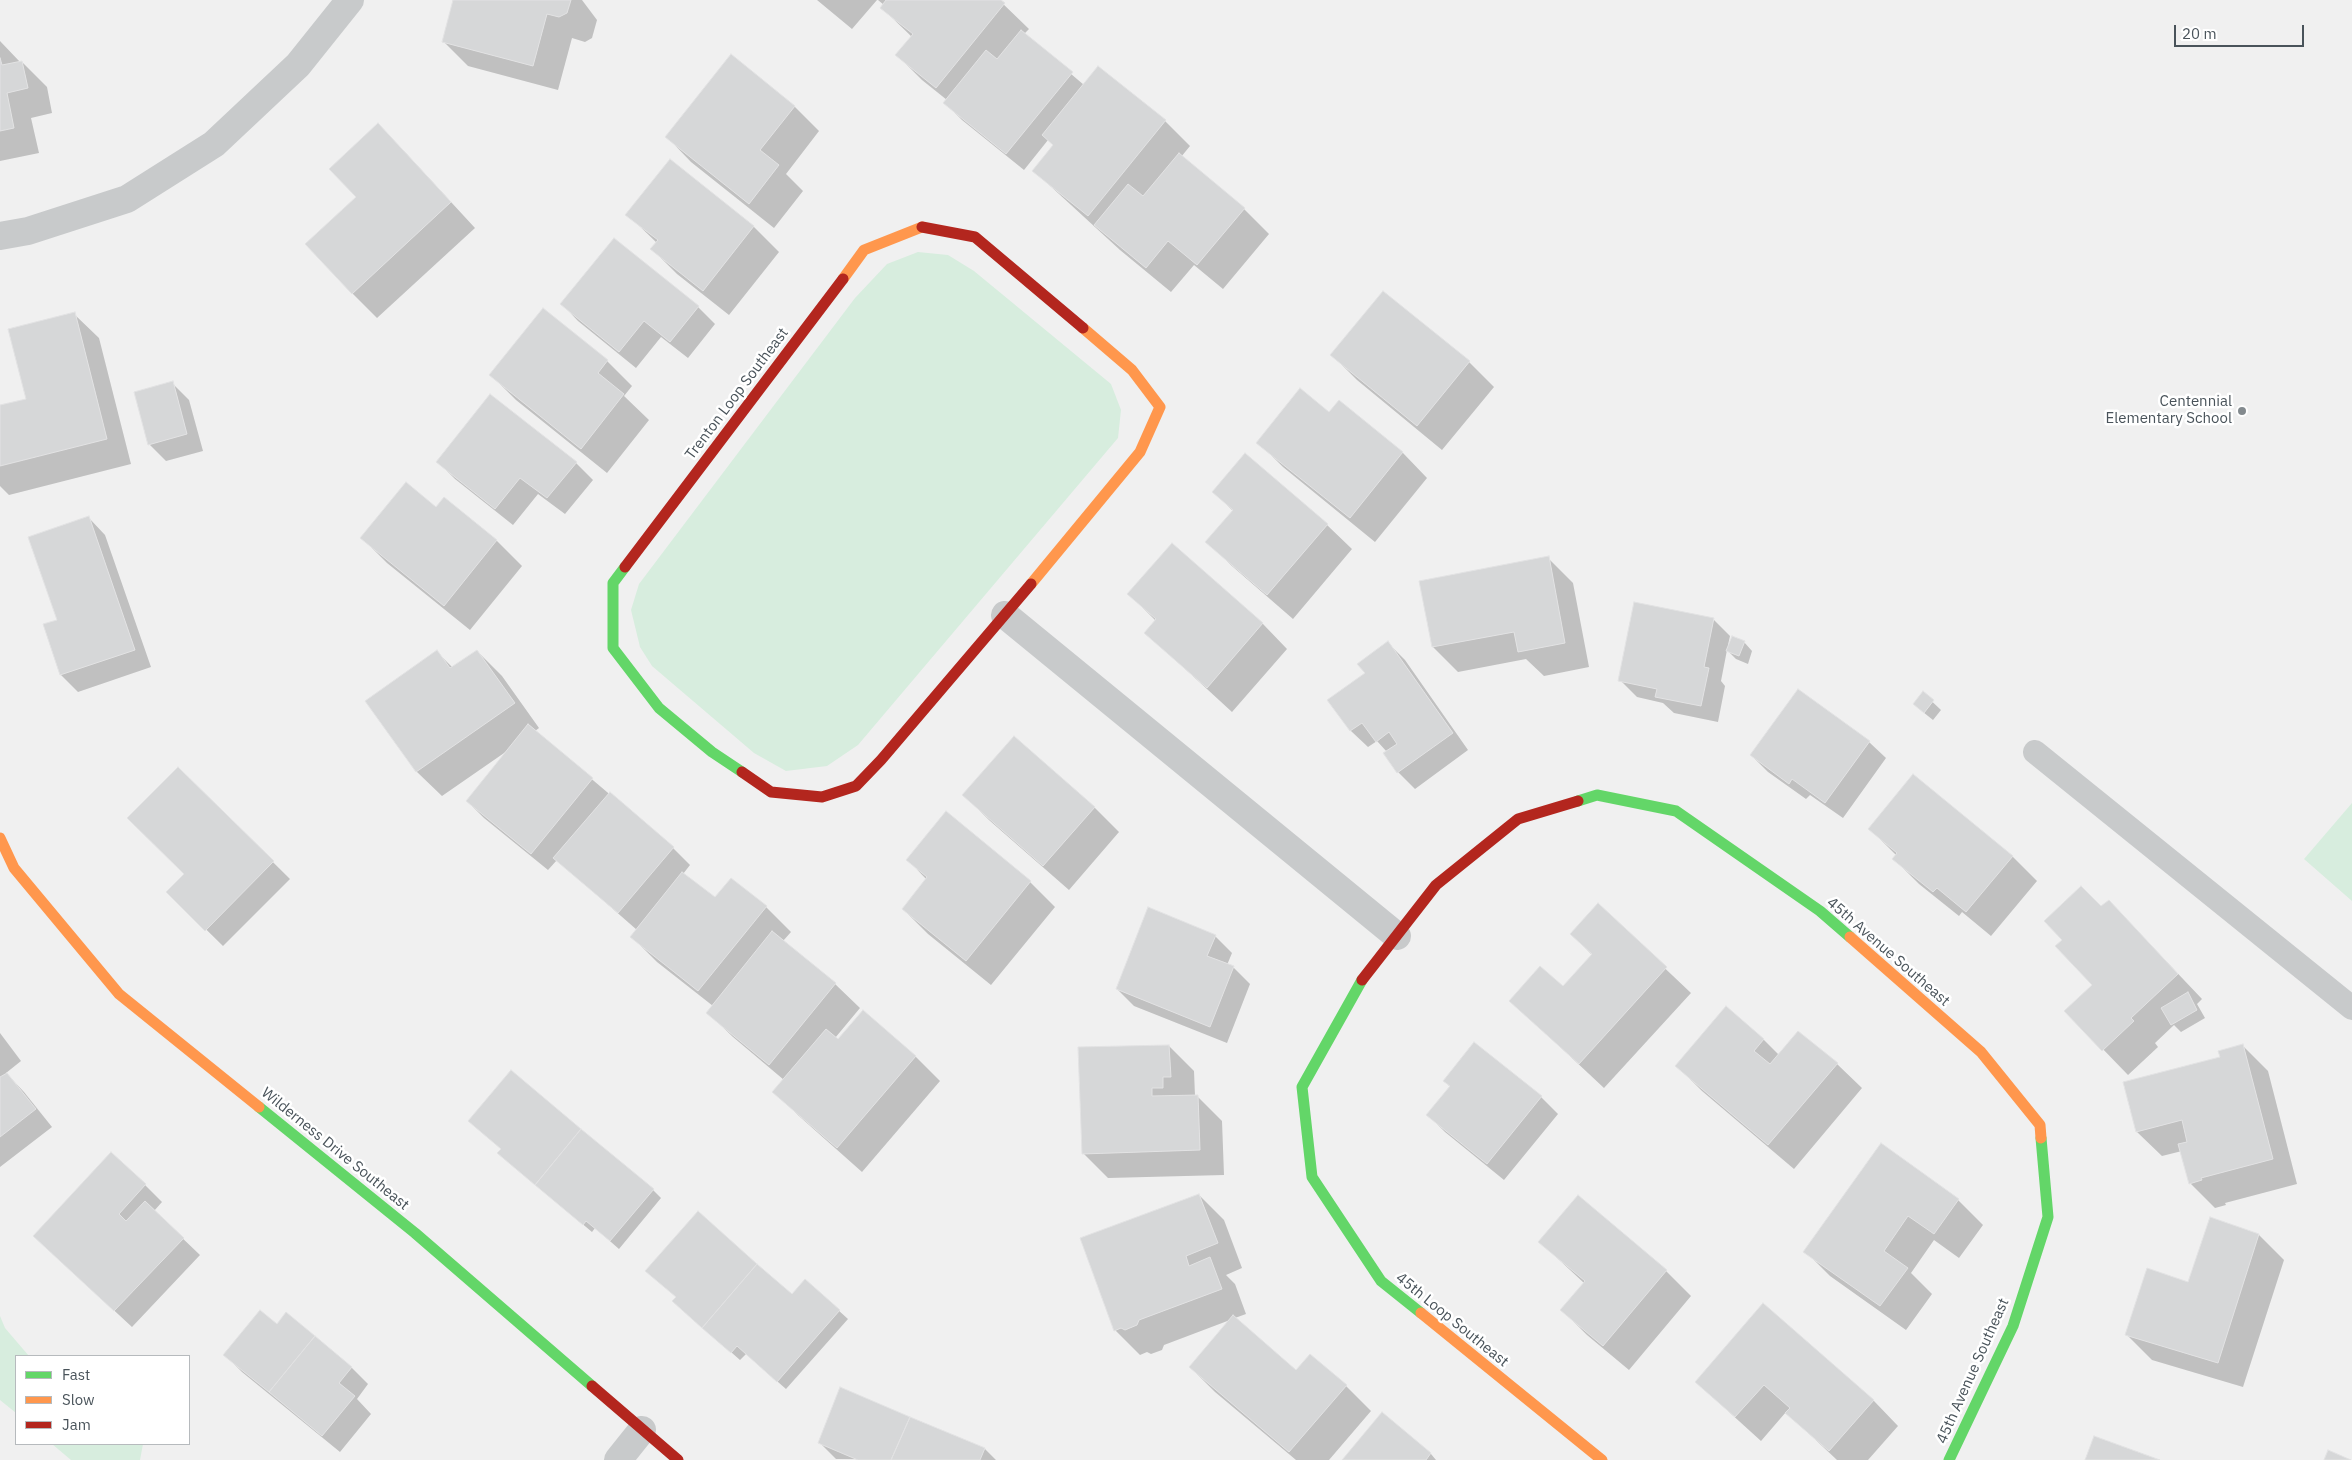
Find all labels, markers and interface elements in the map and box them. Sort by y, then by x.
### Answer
scale bar [2177,15,2307,47]
text: 20 m [2182,24,2217,43]
street label: Trenton Loop Southeast [682,325,792,463]
place label: Centennial Elementary School [2105,393,2232,428]
marker: Centennial Elementary School [2236,405,2248,417]
street label: 45th Avenue Southeast [1823,894,1953,1010]
street label: Wilderness Drive Southeast [257,1084,413,1214]
street label: 45th Loop Southeast [1392,1269,1512,1371]
street label: 45th Avenue Southeast [1933,1296,2013,1446]
legend [15,1355,190,1445]
text: Fast [62,1365,90,1384]
text: Slow [62,1390,95,1409]
text: Jam [62,1415,91,1434]

